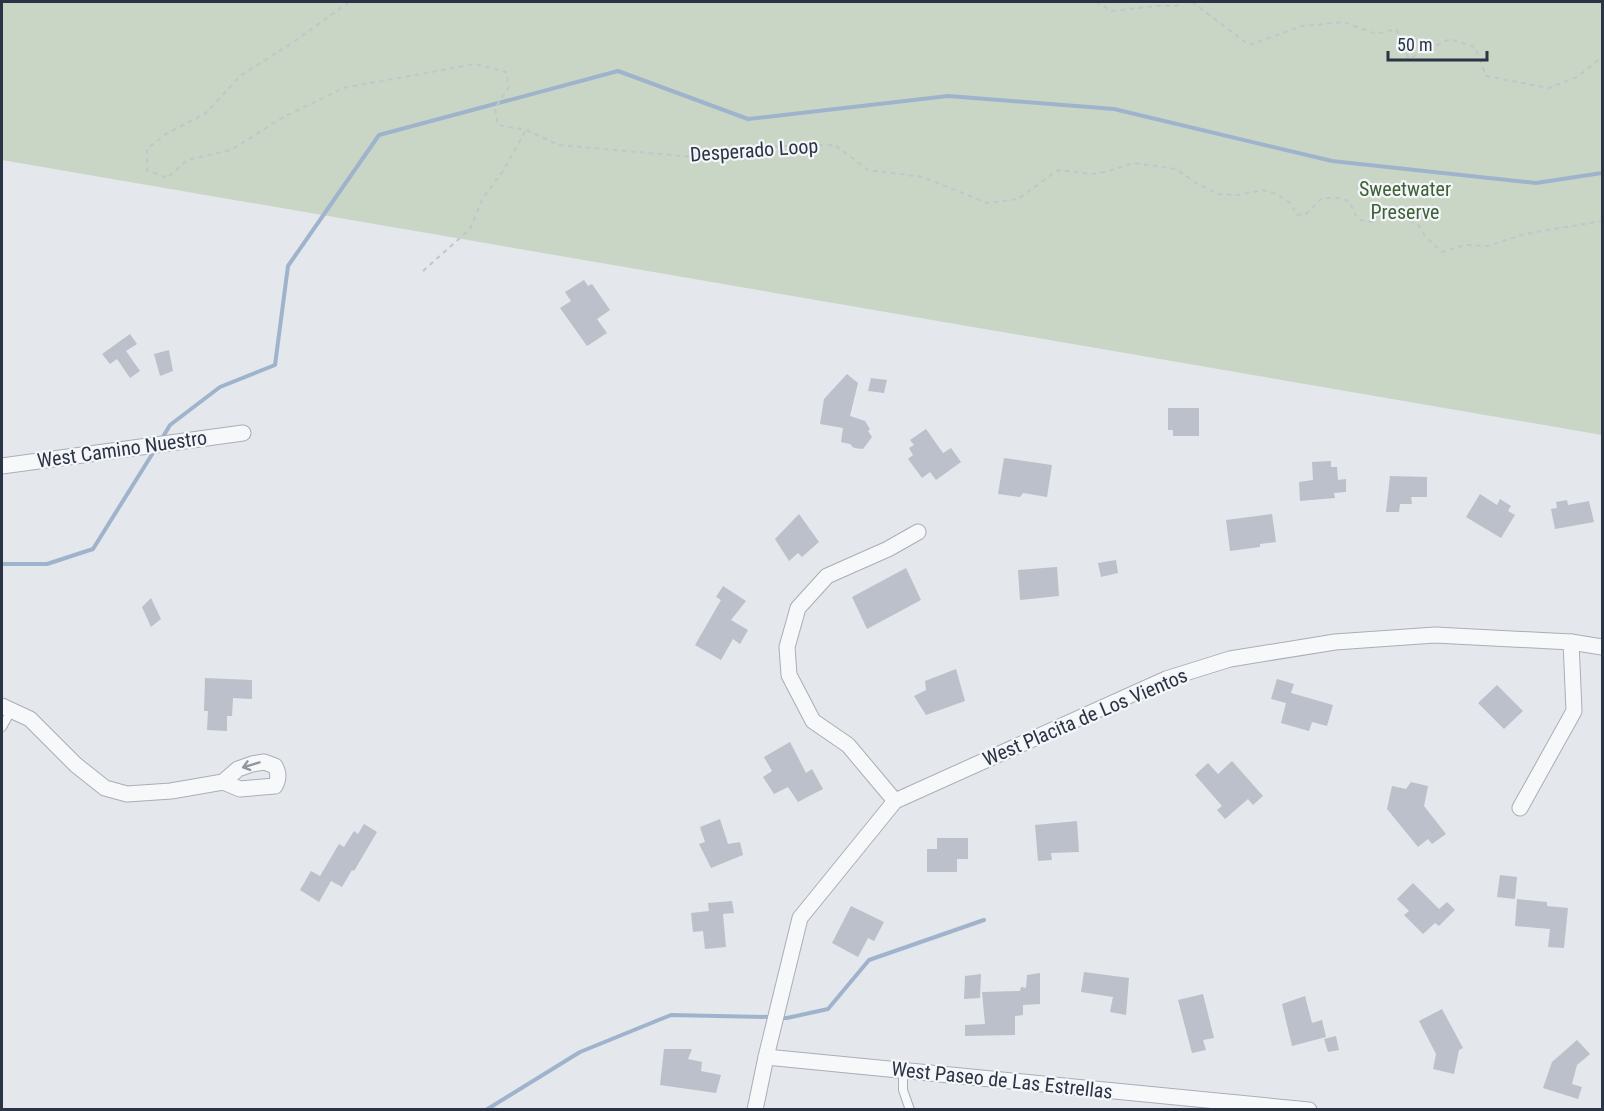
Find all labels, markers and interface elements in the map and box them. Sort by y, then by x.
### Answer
scale bar [1388,24,1487,62]
text: 50 m [1397,34,1432,55]
street label: Desperado Loop [689,134,819,166]
park label: Sweetwater Preserve [1359,177,1451,224]
street label: West Camino Nuestro [36,425,208,473]
street label: West Placita de Los Vientos [979,663,1191,771]
one-way arrow [242,760,261,771]
street label: West Paseo de Las Estrellas [890,1056,1114,1104]

